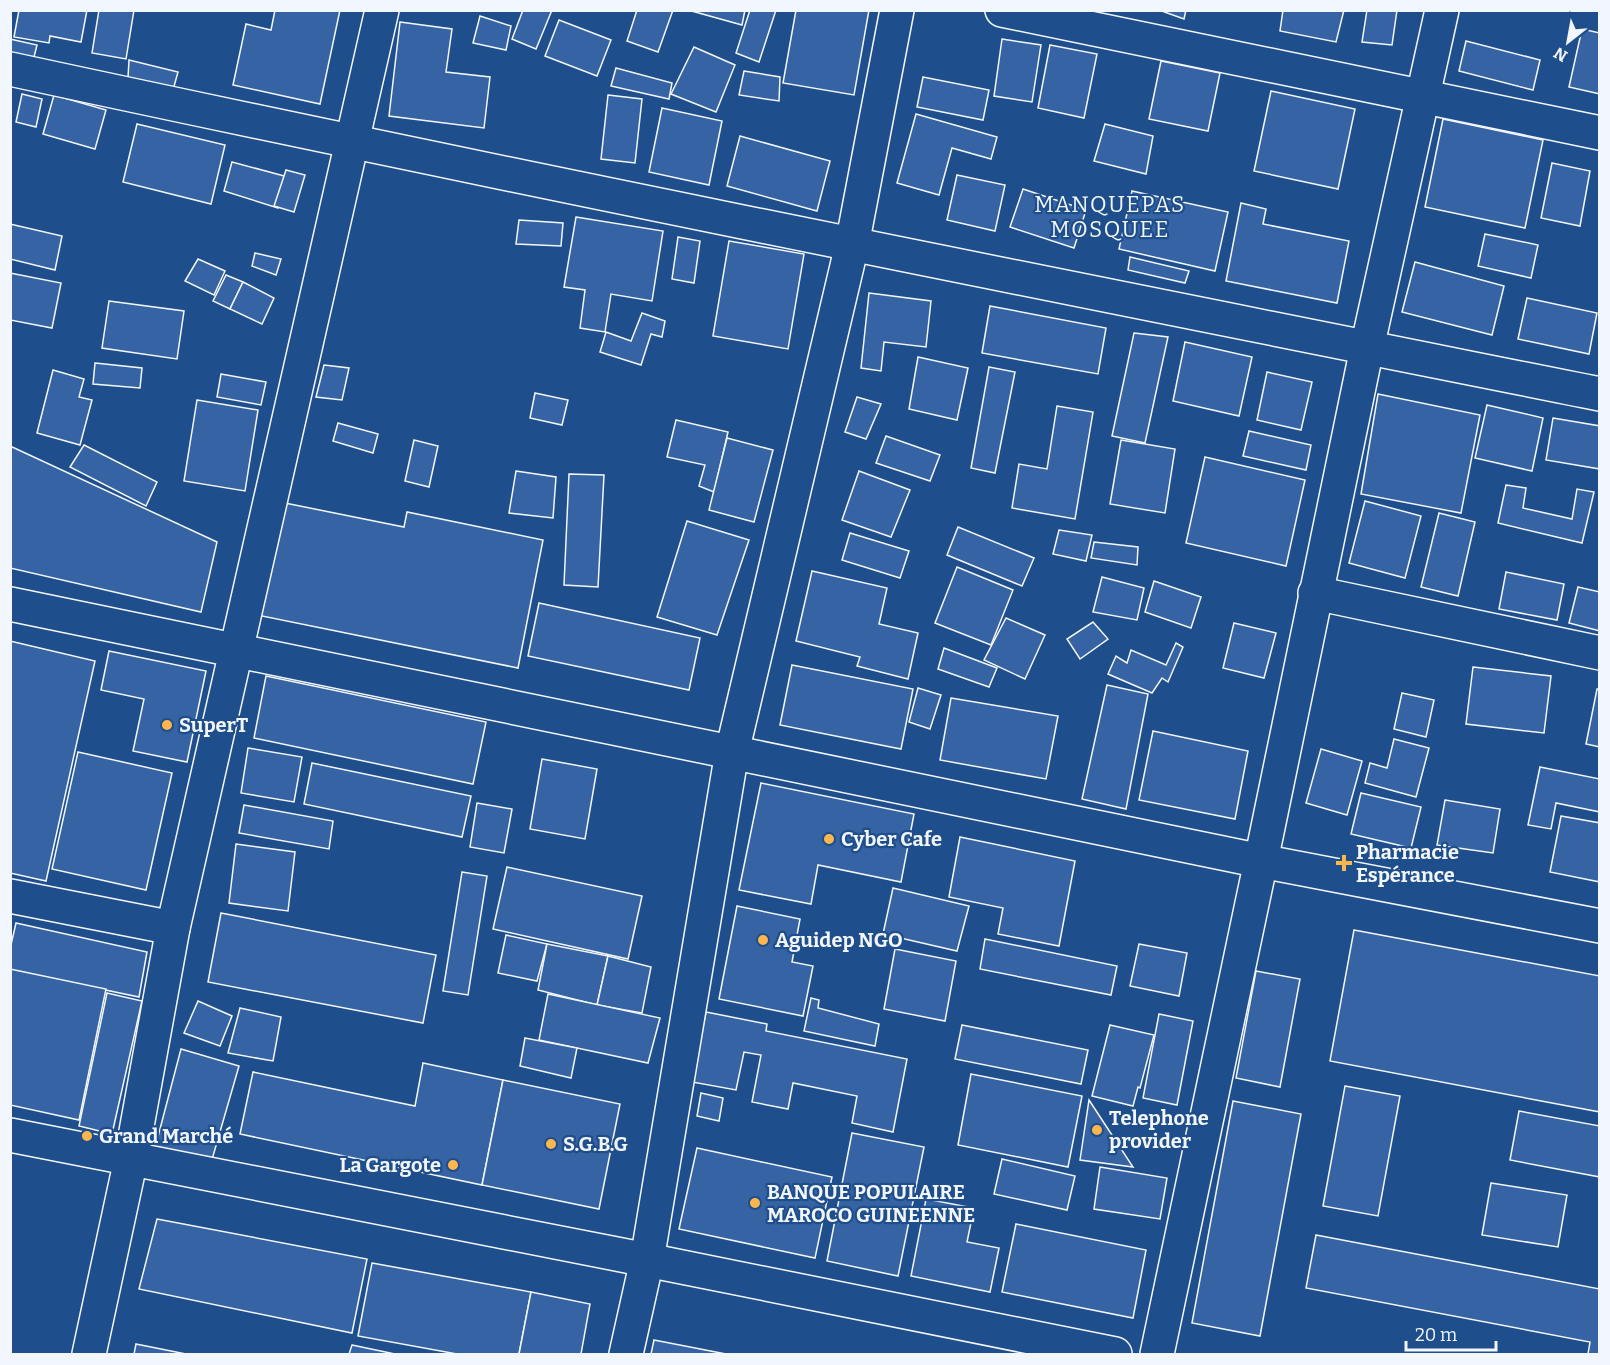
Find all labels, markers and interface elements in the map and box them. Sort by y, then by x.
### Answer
north arrow [1538,12,1598,72]
text: N [1550,43,1571,66]
district label: MANQUEPAS MOSQUEE [1034,191,1186,243]
place label: SuperT [179,713,248,737]
marker: SuperT [160,718,174,732]
place label: Cyber Cafe [841,827,942,851]
marker: Cyber Cafe [822,832,836,846]
place label: Pharmacie Espérance [1356,840,1459,887]
marker: Pharmacie Espérance [1337,856,1351,870]
place label: Aguidep NGO [775,928,903,952]
marker: Aguidep NGO [756,933,770,947]
place label: Telephone provider [1109,1106,1209,1153]
marker: Telephone provider [1090,1123,1104,1137]
place label: Grand Marché [99,1124,233,1148]
marker: Grand Marché [80,1129,94,1143]
place label: S.G.B.G [563,1132,628,1156]
marker: S.G.B.G [544,1137,558,1151]
place label: La Gargote [339,1153,441,1177]
marker: La Gargote [446,1158,460,1172]
place label: BANQUE POPULAIRE MAROCO GUINEENNE [767,1180,975,1227]
marker: BANQUE POPULAIRE MAROCO GUINEENNE [748,1196,762,1210]
scale bar [1406,1314,1496,1352]
text: 20 m [1415,1324,1457,1346]

